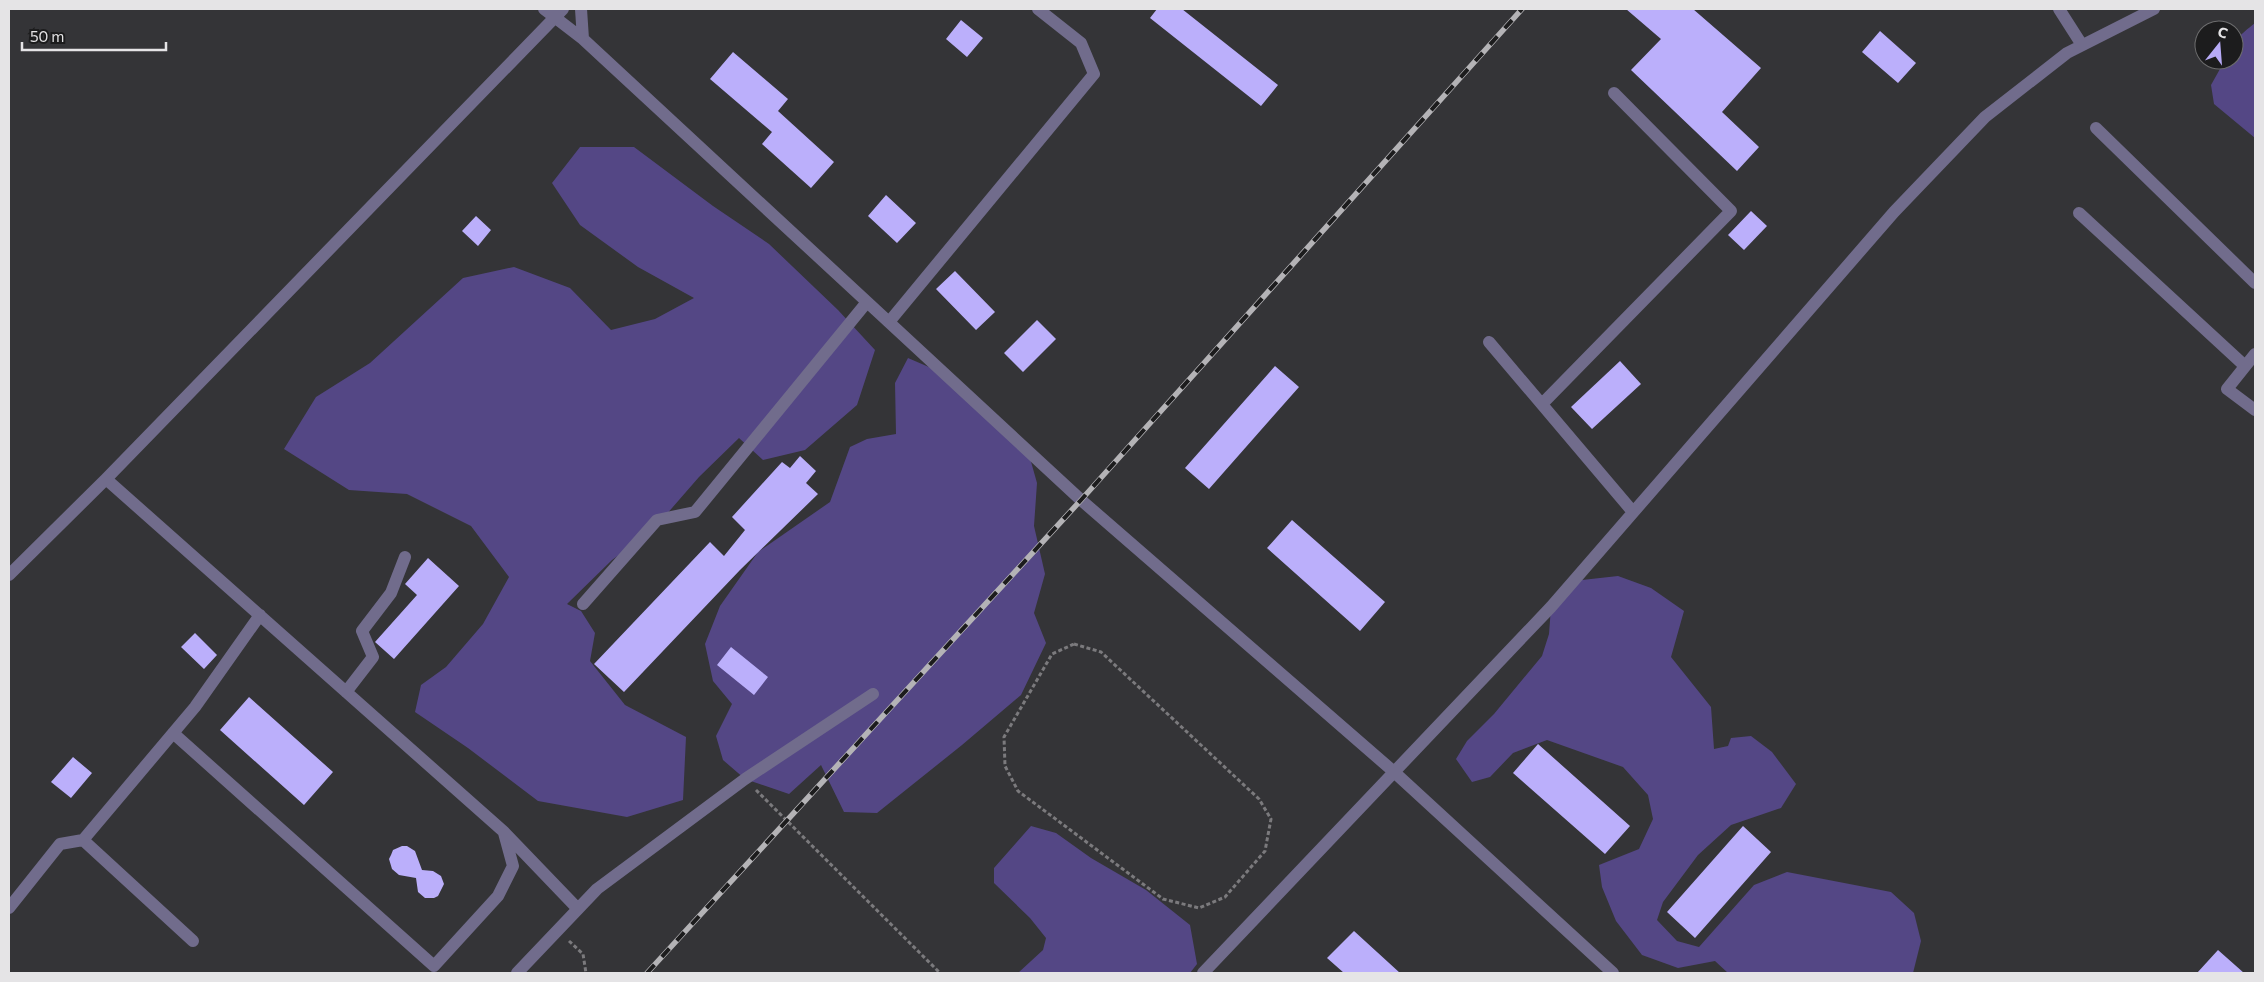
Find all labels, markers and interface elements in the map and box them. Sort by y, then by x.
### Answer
scale bar [22,20,166,52]
north arrow [2194,20,2244,70]
text: С [2216,23,2230,42]
text: 50 m [30,27,64,45]

